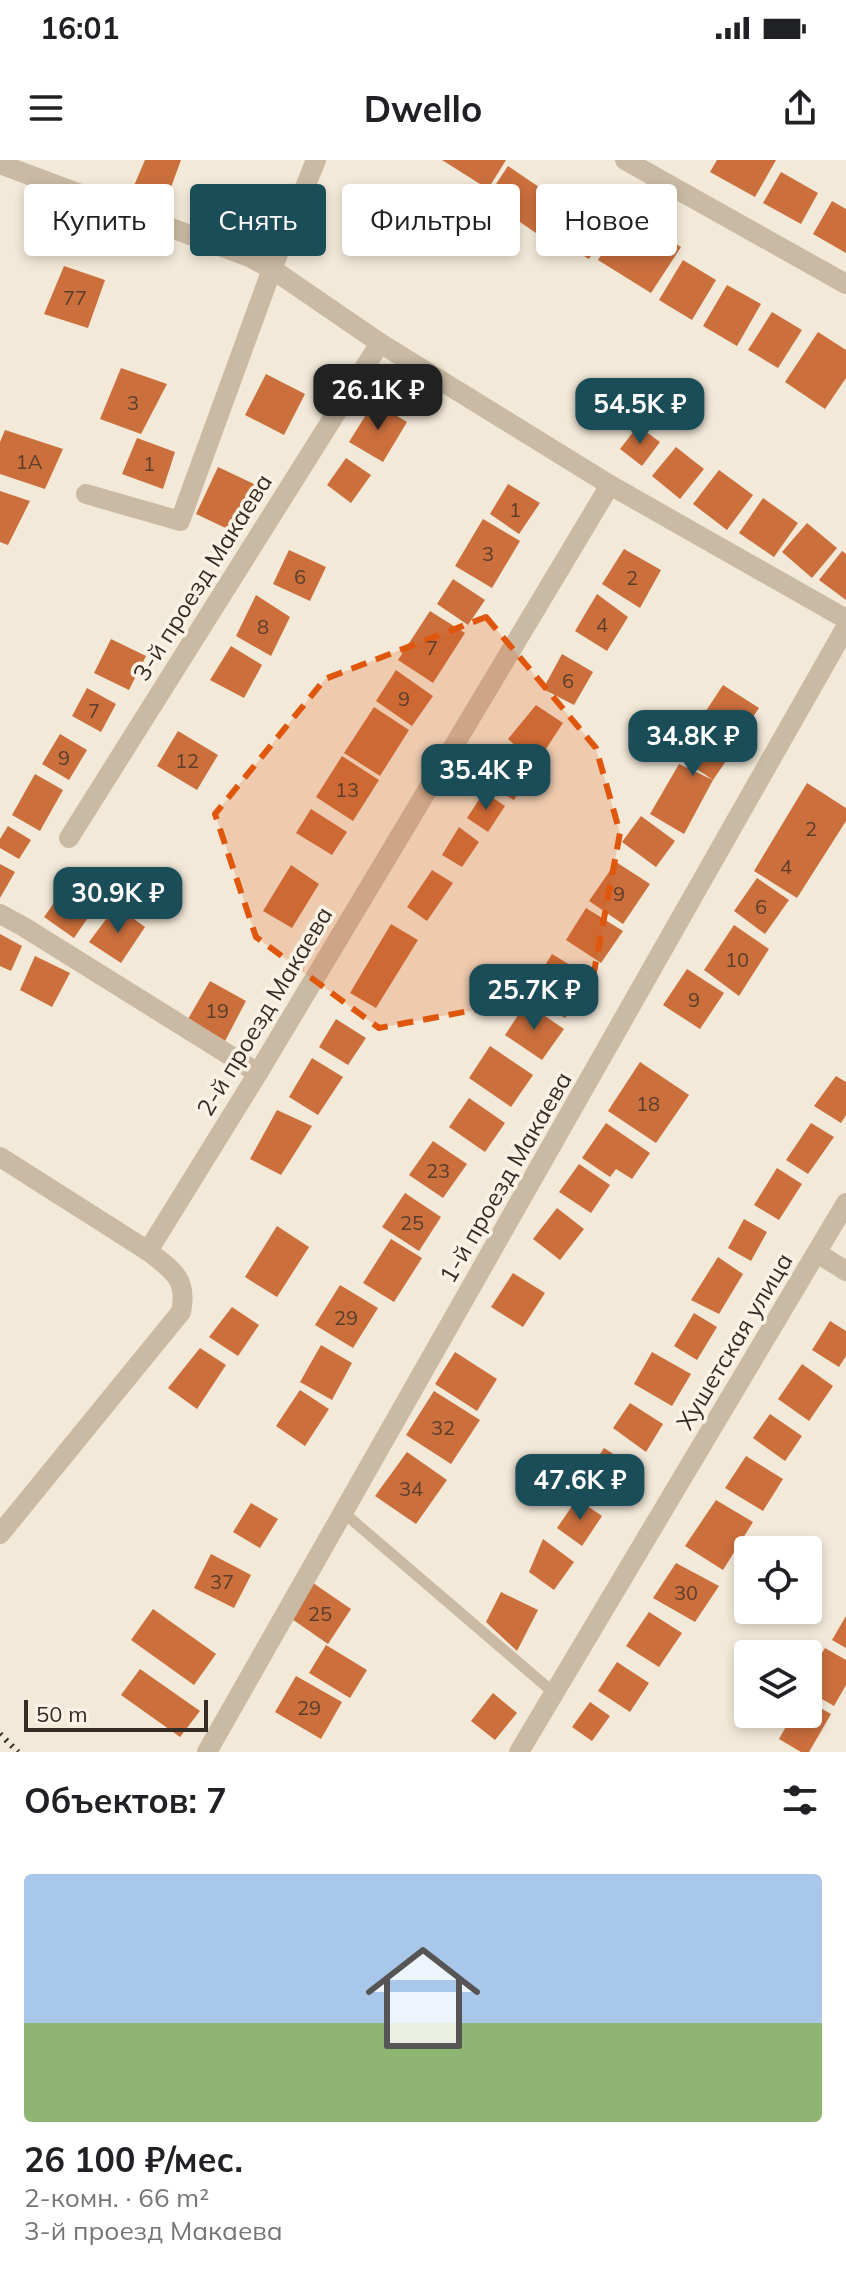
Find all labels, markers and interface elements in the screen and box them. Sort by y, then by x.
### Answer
text: 16:01 [40,9,119,47]
icon: menu [24,86,68,130]
text: Dwello [364,86,482,131]
icon: share [778,86,822,130]
chip: Купить [24,184,174,256]
chip: Снять [190,184,326,256]
chip: Фильтры [342,184,520,256]
chip: Новое [536,184,677,256]
house number: 77 [63,285,87,310]
pin: 26.1K ₽ [304,364,452,432]
text: 26.1K ₽ [331,373,425,406]
pin: 54.5K ₽ [566,378,714,446]
text: 54.5K ₽ [593,387,687,420]
house number: 3 [127,390,139,415]
house number: 1А [16,449,43,474]
house number: 1 [143,451,155,476]
street label: 3-й проезд Макаева [126,468,278,686]
house number: 1 [509,497,521,522]
house number: 3 [482,541,494,566]
house number: 6 [294,564,306,589]
house number: 2 [626,565,638,590]
house number: 4 [596,612,608,637]
house number: 8 [257,614,269,639]
house number: 7 [426,635,438,660]
house number: 6 [562,668,574,693]
house number: 9 [398,686,410,711]
house number: 7 [88,698,100,723]
pin: 34.8K ₽ [619,710,767,778]
text: 34.8K ₽ [646,719,740,752]
pin: 35.4K ₽ [412,744,560,812]
house number: 9 [58,745,70,770]
house number: 12 [175,748,199,773]
text: 35.4K ₽ [439,753,533,786]
house number: 13 [335,777,359,802]
house number: 2 [805,816,817,841]
house number: 4 [780,854,792,879]
pin: 30.9K ₽ [44,867,192,935]
text: 30.9K ₽ [71,876,165,909]
house number: 9 [613,881,625,906]
house number: 6 [755,894,767,919]
street label: 2-й проезд Макаева [190,901,338,1121]
house number: 10 [725,947,749,972]
pin: 25.7K ₽ [460,964,608,1032]
text: 25.7K ₽ [487,973,581,1006]
house number: 9 [688,987,700,1012]
house number: 19 [205,998,229,1023]
street label: 1-й проезд Макаева [432,1066,578,1288]
house number: 18 [636,1091,660,1116]
house number: 23 [426,1158,450,1183]
house number: 25 [400,1210,424,1235]
street label: Хушетская улица [669,1247,799,1435]
house number: 29 [334,1305,358,1330]
house number: 32 [431,1415,455,1440]
pin: 47.6K ₽ [506,1454,654,1522]
text: 47.6K ₽ [533,1463,627,1496]
house number: 34 [399,1476,423,1501]
map controls [734,1536,822,1728]
button: locate [734,1536,822,1624]
house number: 37 [210,1569,234,1594]
house number: 30 [674,1580,698,1605]
house number: 25 [308,1601,332,1626]
button: layers [734,1640,822,1728]
house number: 29 [297,1695,321,1720]
scale bar [24,1696,208,1732]
text: 50 m [36,1700,87,1728]
icon: filters [778,1778,822,1822]
text: Объектов: 7 [24,1779,227,1822]
icon: home [351,1926,495,2070]
text: 26 100 ₽/мес. [24,2138,243,2181]
text: 2-комн. · 66 m² [24,2181,209,2214]
text: 3-й проезд Макаева [24,2214,283,2247]

